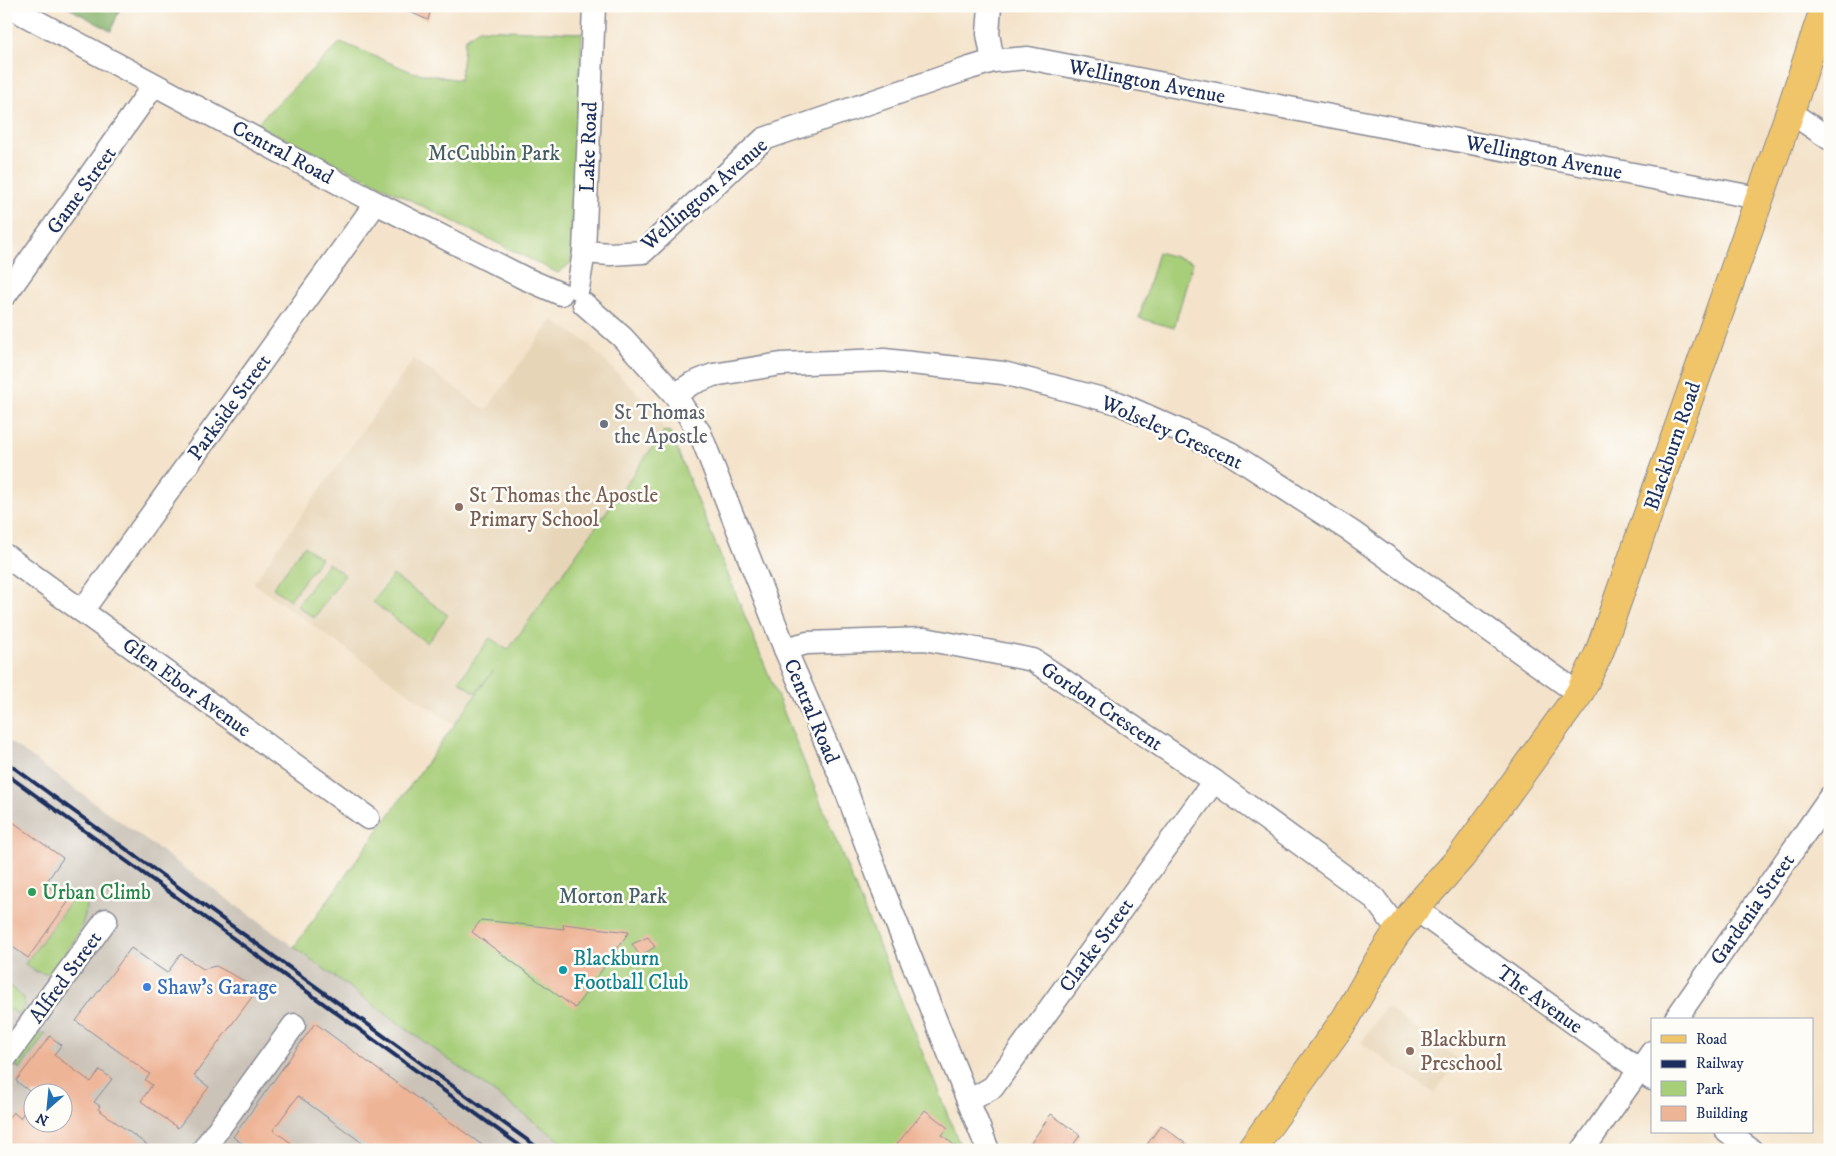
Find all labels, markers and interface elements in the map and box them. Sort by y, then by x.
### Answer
street label: Wellington Avenue [1065,54,1228,110]
street label: Lake Road [574,101,604,193]
street label: Central Road [227,115,338,191]
street label: Wellington Avenue [1462,130,1625,186]
street label: Wellington Avenue [635,133,773,257]
street label: Game Street [41,141,123,240]
park label: McCubbin Park [428,141,561,167]
street label: Parkside Street [183,349,277,466]
street label: Blackburn Road [1639,378,1707,514]
street label: Wolseley Crescent [1096,390,1247,476]
place label: St Thomas the Apostle [614,400,708,450]
marker: St Thomas the Apostle [598,418,610,430]
place label: St Thomas the Apostle Primary School [469,483,658,533]
marker: St Thomas the Apostle Primary School [453,501,465,513]
street label: Glen Ebor Avenue [117,632,256,743]
street label: Central Road [777,655,845,768]
street label: Gordon Crescent [1036,657,1168,757]
street label: Gardenia Street [1705,849,1801,970]
place label: Urban Climb [42,880,151,906]
park label: Morton Park [559,884,668,910]
marker: Urban Climb [26,886,38,898]
street label: Clarke Street [1054,893,1140,998]
street label: Alfred Street [24,926,108,1029]
place label: Blackburn Football Club [573,946,689,996]
street label: The Avenue [1491,960,1588,1040]
marker: Blackburn Football Club [557,964,569,976]
place label: Shaw's Garage [157,975,277,1001]
marker: Shaw's Garage [141,981,153,993]
legend [1651,1018,1814,1134]
place label: Blackburn Preschool [1420,1027,1507,1077]
text: Road [1696,1030,1728,1049]
marker: Blackburn Preschool [1404,1045,1416,1057]
text: Railway [1696,1054,1744,1073]
text: Park [1696,1080,1725,1099]
north arrow [22,1084,72,1134]
text: Building [1696,1104,1748,1123]
text: N [33,1108,52,1129]

